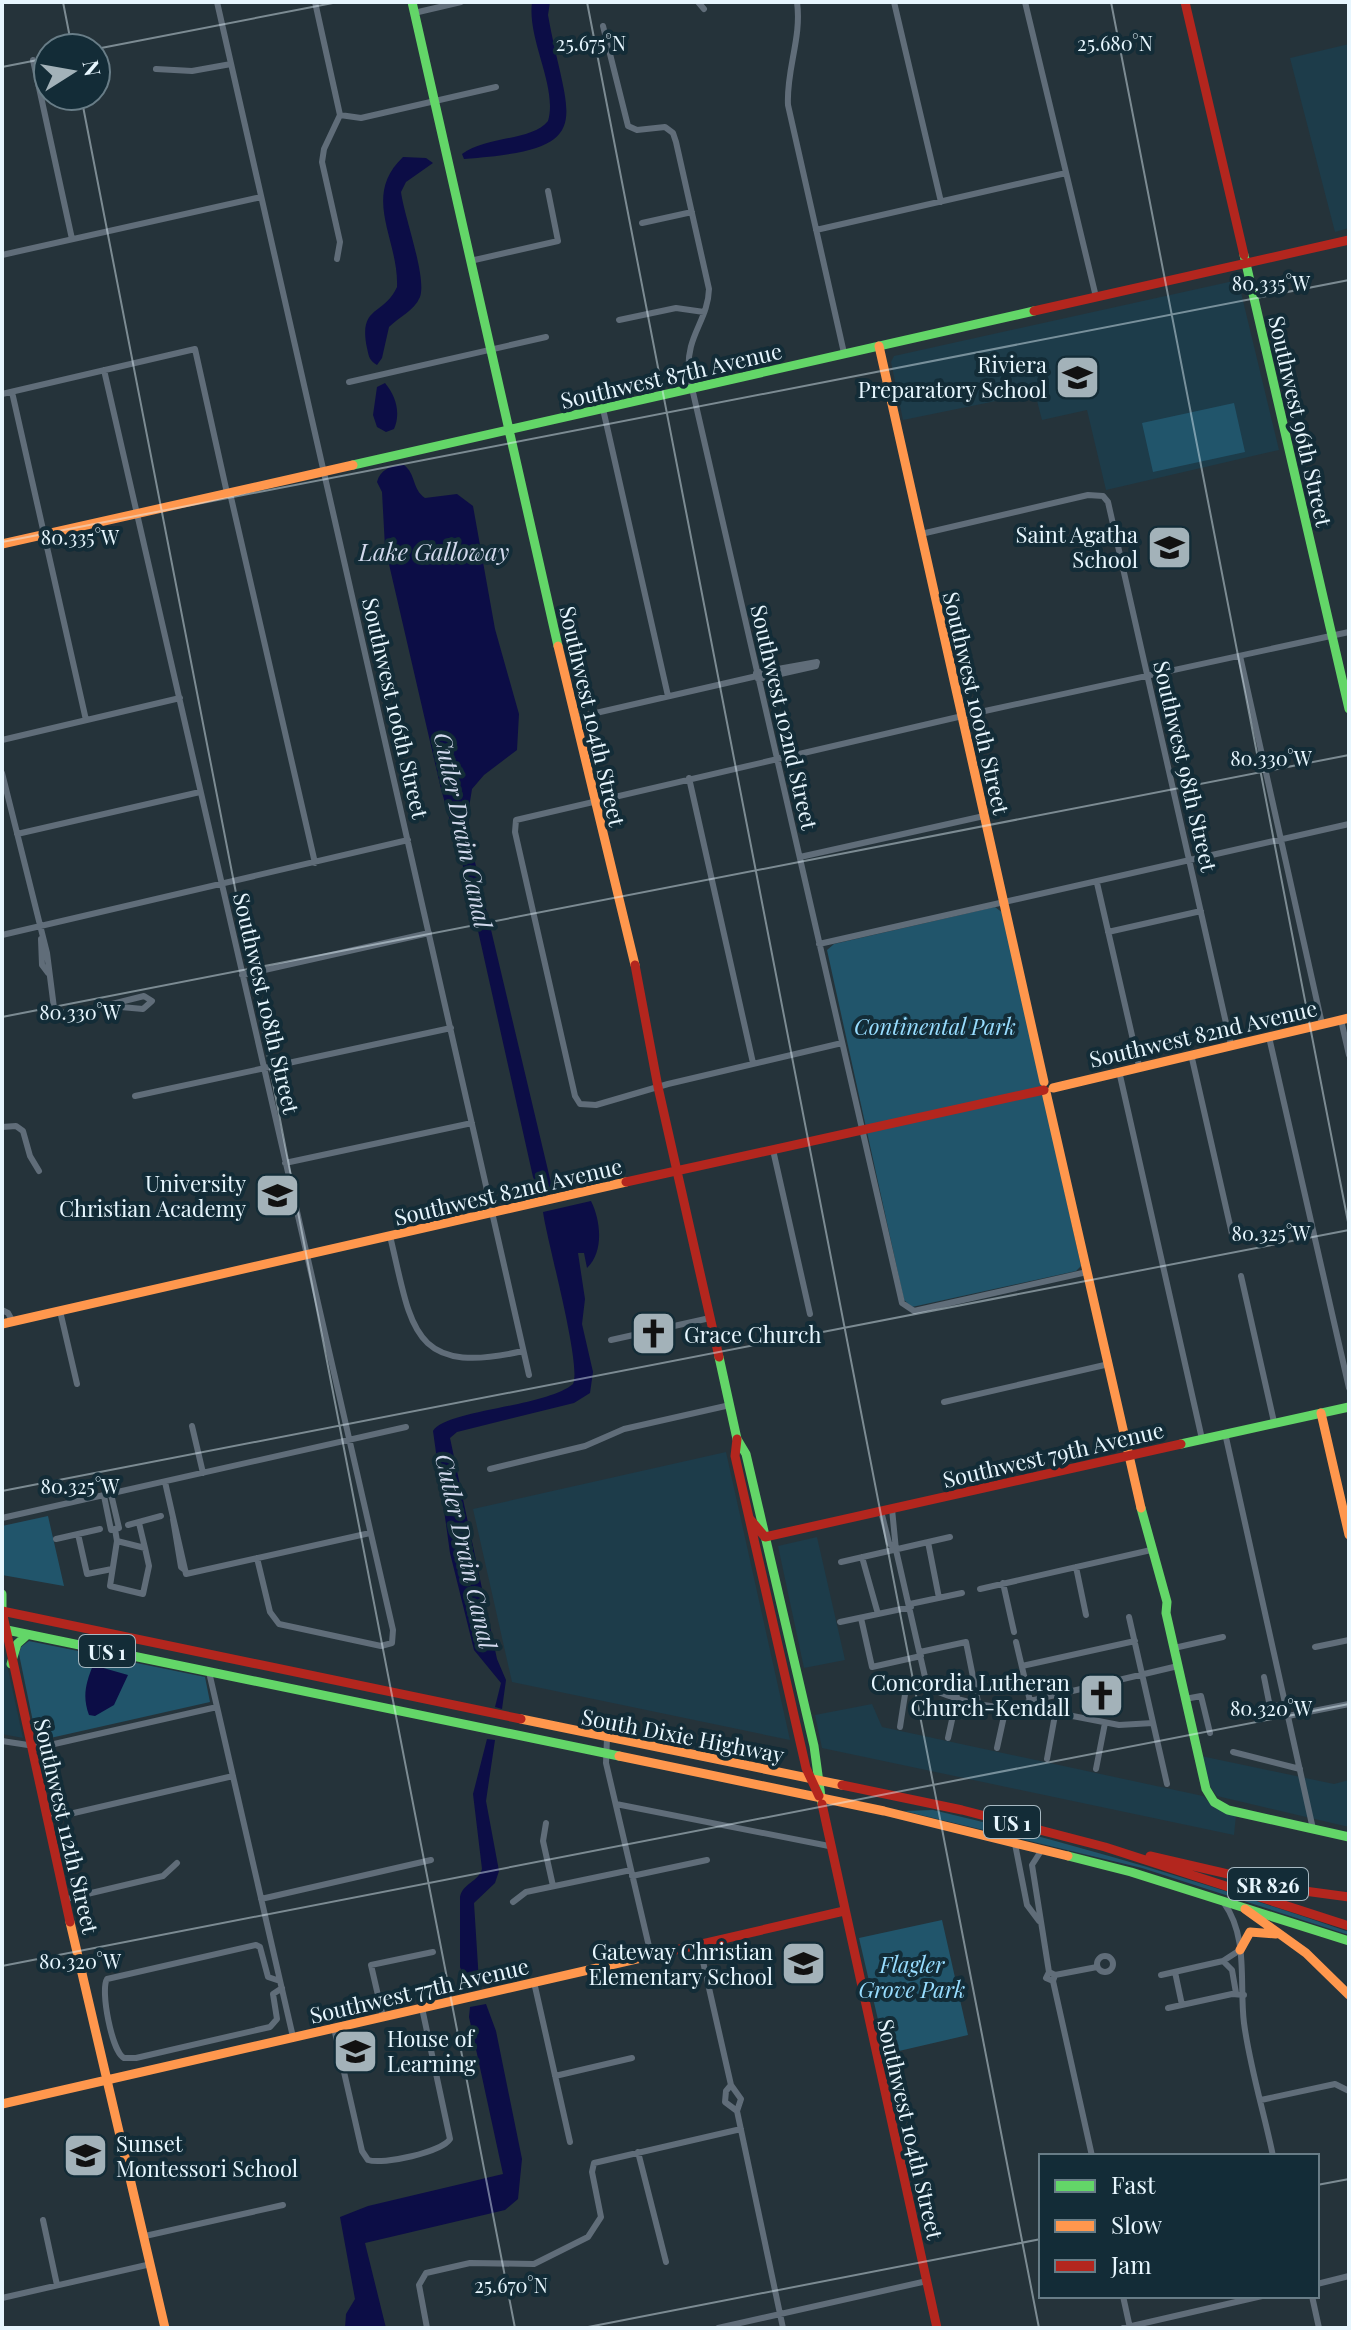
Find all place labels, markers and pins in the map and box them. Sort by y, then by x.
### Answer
place label: Riviera Preparatory School [858,349,1047,404]
school or university icon: Riviera Preparatory School [1054,353,1102,401]
place label: Saint Agatha School [1016,519,1138,574]
school or university icon: Saint Agatha School [1145,523,1193,571]
place label: University Christian Academy [59,1168,246,1223]
school or university icon: University Christian Academy [253,1172,301,1220]
church icon: Grace Church [629,1310,677,1358]
place label: Grace Church [684,1319,821,1349]
place label: Concordia Lutheran Church-Kendall [871,1667,1070,1722]
church icon: Concordia Lutheran Church-Kendall [1077,1671,1125,1719]
place label: Gateway Christian Elementary School [588,1936,773,1991]
school or university icon: Gateway Christian Elementary School [780,1940,828,1988]
place label: House of Learning [387,2023,476,2078]
school or university icon: House of Learning [332,2027,380,2075]
place label: Sunset Montessori School [116,2128,298,2183]
school or university icon: Sunset Montessori School [61,2132,109,2180]

